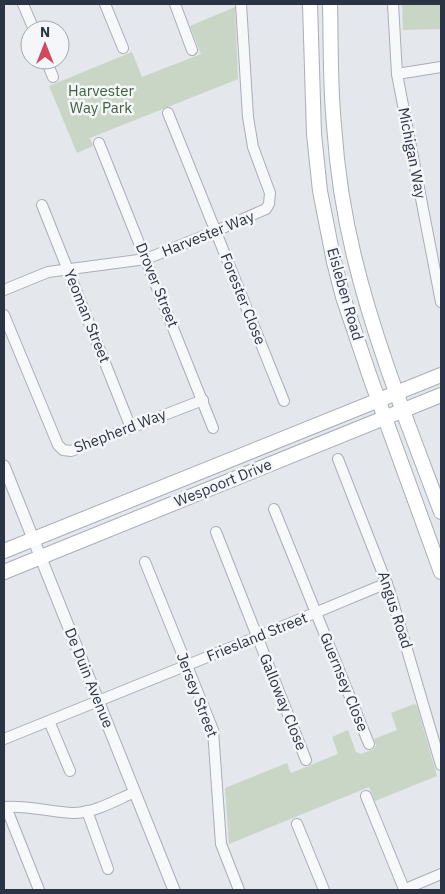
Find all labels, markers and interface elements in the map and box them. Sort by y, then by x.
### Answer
north arrow [20,20,70,70]
text: N [40,23,50,41]
park label: Harvester Way Park [68,81,134,117]
street label: Michigan Way [394,106,431,201]
street label: Harvester Way [159,206,257,261]
street label: Drover Street [132,240,183,330]
street label: Eisleben Road [323,245,368,342]
street label: Forester Close [216,250,270,347]
street label: Yeoman Street [60,266,115,365]
street label: Shepherd Way [71,404,169,457]
street label: Wespoort Drive [171,454,274,511]
street label: Angus Road [374,569,417,651]
street label: Friesland Street [204,608,310,665]
street label: De Duin Avenue [61,625,118,731]
street label: Guernsey Close [316,630,373,734]
street label: Jersey Street [173,650,222,740]
street label: Galloway Close [255,651,311,753]

